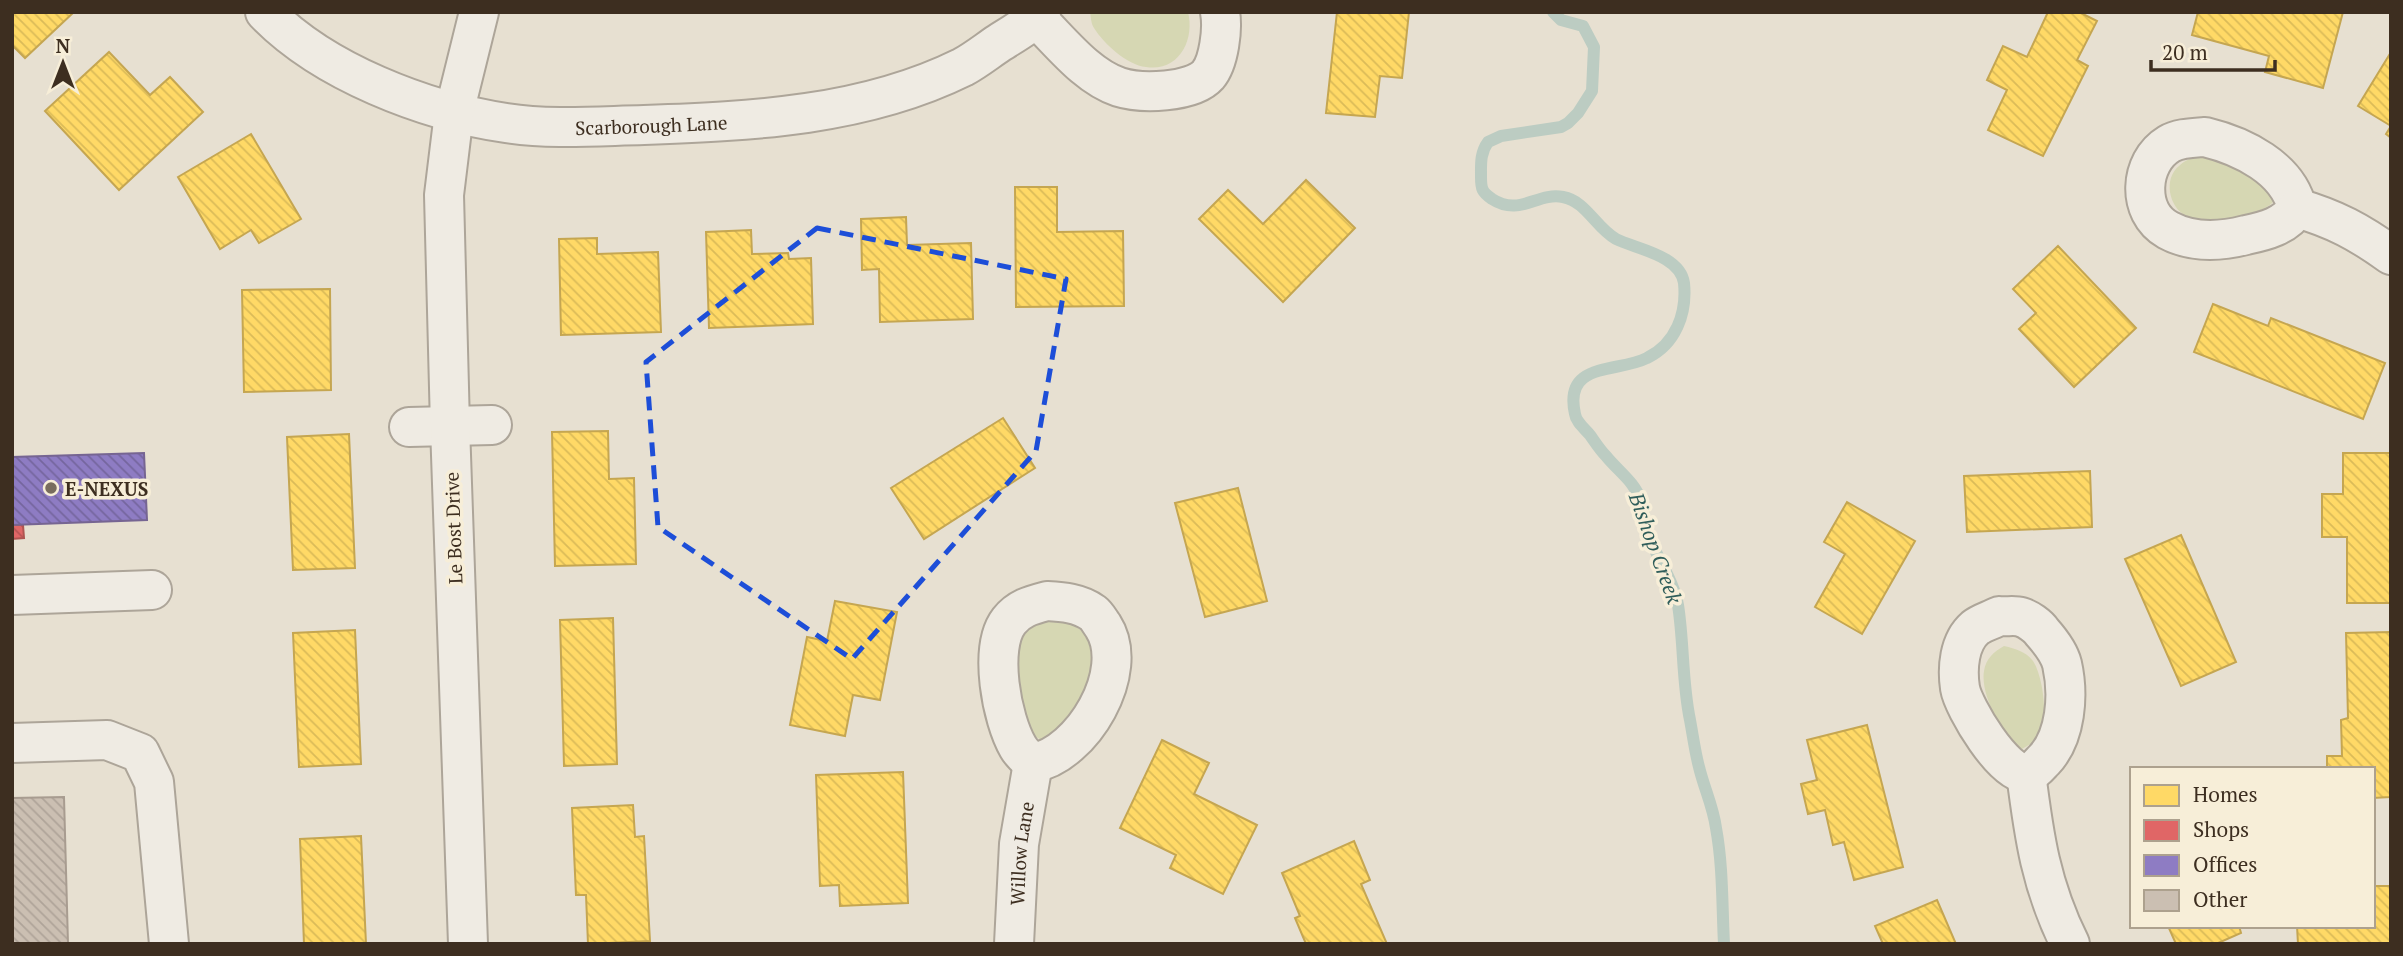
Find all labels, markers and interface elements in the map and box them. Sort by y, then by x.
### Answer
north arrow [28,28,98,98]
scale bar [2151,28,2275,72]
text: N [56,33,71,58]
text: 20 m [2162,38,2208,66]
street label: Scarborough Lane [575,109,728,140]
street label: Le Bost Drive [439,472,467,584]
place label: E-NEXUS [65,476,148,501]
marker: E-NEXUS [43,480,59,496]
water label: Bishop Creek [1623,488,1689,608]
legend [2130,767,2375,928]
text: Homes [2193,780,2258,808]
street label: Willow Lane [1003,799,1039,906]
text: Shops [2193,815,2249,843]
text: Offices [2193,850,2257,878]
text: Other [2193,885,2247,913]

